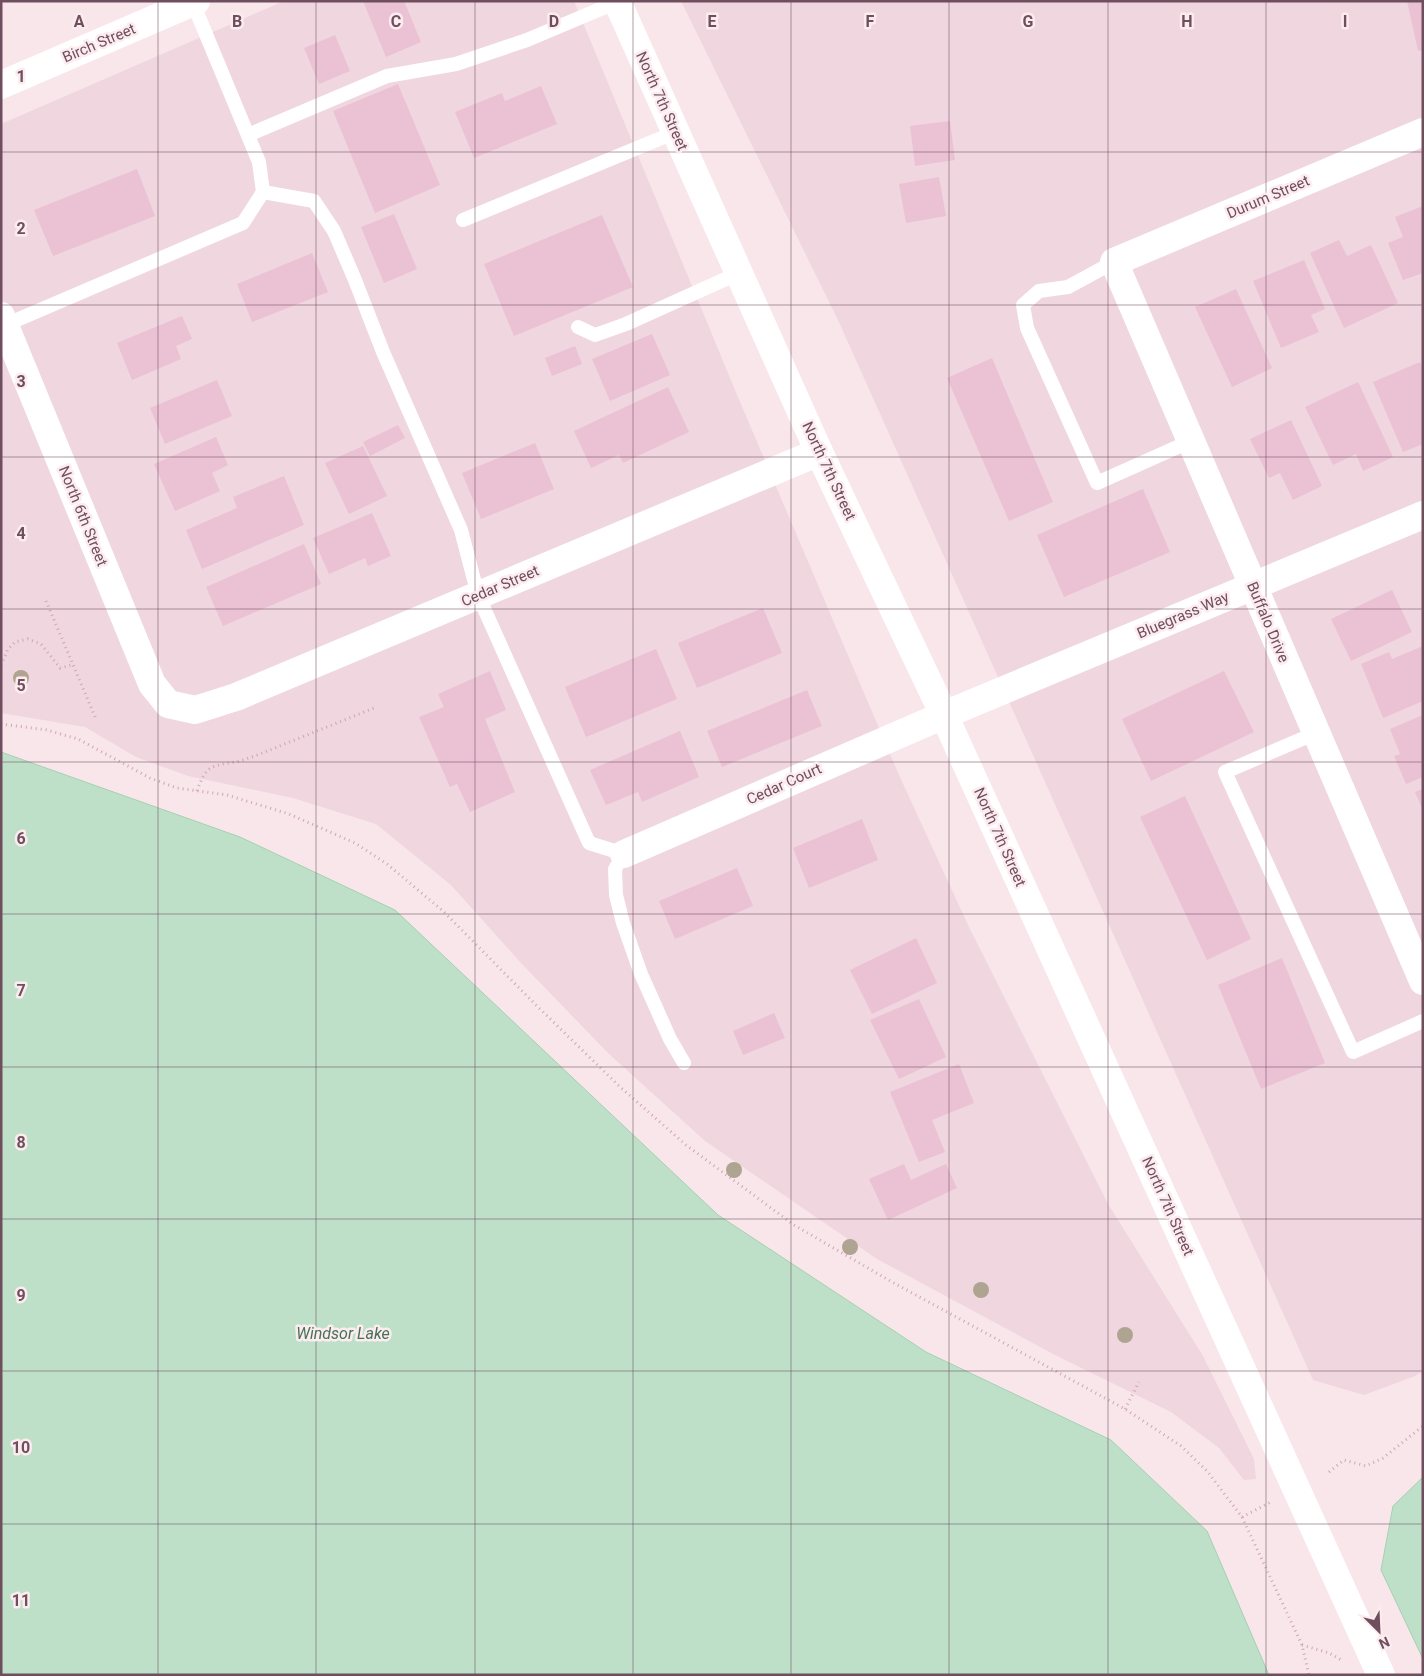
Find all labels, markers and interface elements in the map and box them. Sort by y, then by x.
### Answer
text: A [74,12,85,31]
text: B [232,12,242,31]
text: C [391,12,401,31]
text: D [549,12,559,31]
text: E [708,12,717,31]
text: F [866,12,875,31]
text: G [1023,12,1034,31]
text: H [1181,12,1193,31]
text: I [1343,12,1347,31]
street label: Birch Street [60,20,138,66]
street label: North 7th Street [632,49,692,153]
text: 1 [16,67,26,86]
street label: Durum Street [1224,172,1312,222]
text: 2 [16,219,26,238]
text: 3 [16,372,26,391]
street label: North 7th Street [798,419,860,523]
street label: North 6th Street [55,463,111,569]
text: 4 [16,524,26,543]
street label: Cedar Street [458,562,542,610]
street label: Buffalo Drive [1243,579,1293,665]
street label: Bluegrass Way [1134,588,1232,642]
text: 5 [16,676,26,695]
street label: Cedar Court [744,759,824,809]
street label: North 7th Street [970,785,1030,889]
text: 6 [16,829,26,848]
text: 7 [16,981,26,1000]
text: 8 [16,1133,26,1152]
street label: North 7th Street [1138,1154,1198,1258]
text: 9 [16,1286,26,1305]
water label: Windsor Lake [296,1324,390,1343]
text: 10 [12,1438,30,1457]
text: 11 [12,1591,30,1610]
north arrow [1354,1606,1404,1656]
text: N [1377,1634,1392,1652]

